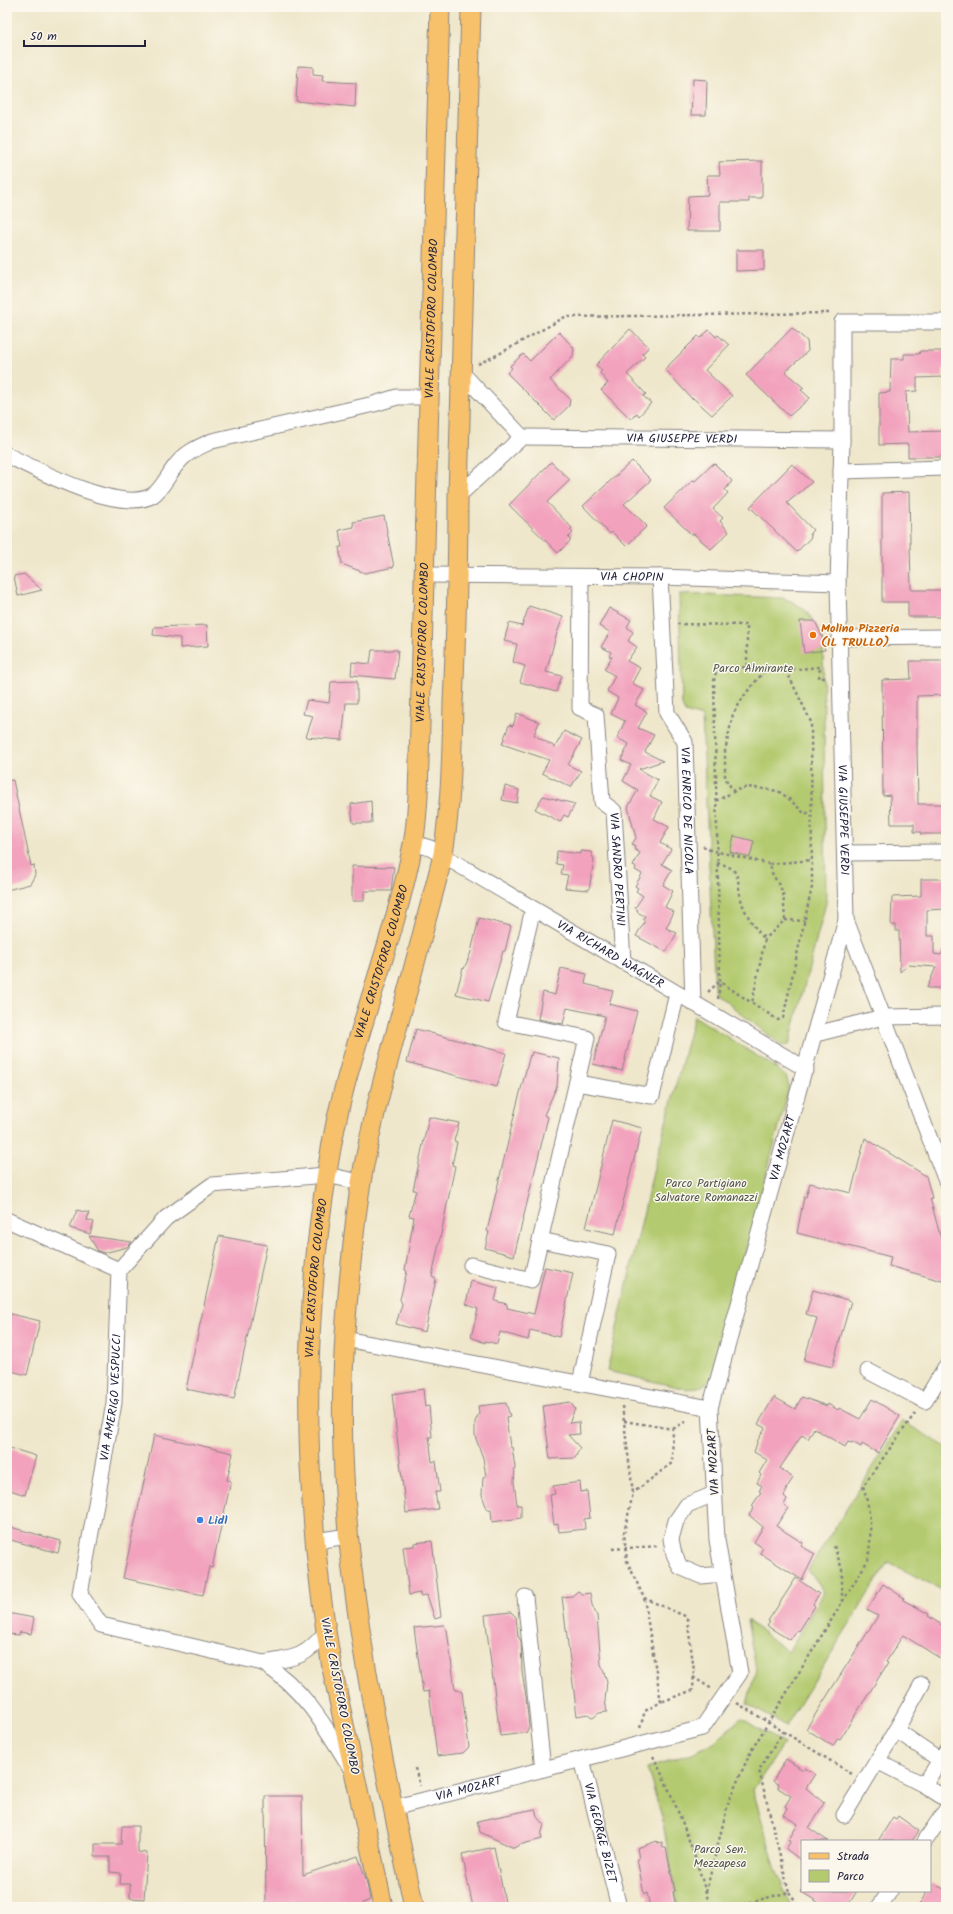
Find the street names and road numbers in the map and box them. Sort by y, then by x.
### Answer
street label: VIALE CRISTOFORO COLOMBO [420,238,444,399]
street label: VIA GIUSEPPE VERDI [627,429,738,449]
street label: VIALE CRISTOFORO COLOMBO [411,562,435,723]
street label: VIA CHOPIN [600,567,664,587]
street label: VIA ENRICO DE NICOLA [675,747,698,875]
street label: VIA GIUSEPPE VERDI [832,764,854,876]
street label: VIA SANDRO PERTINI [604,812,630,927]
street label: VIALE CRISTOFORO COLOMBO [350,882,414,1041]
street label: VIA RICHARD WAGNER [553,916,667,993]
street label: VIA MOZART [765,1112,802,1183]
street label: VIALE CRISTOFORO COLOMBO [300,1197,333,1358]
street label: VIA AMERIGO VESPUCCI [95,1333,127,1463]
street label: VIA MOZART [702,1426,725,1496]
street label: VIALE CRISTOFORO COLOMBO [315,1616,364,1777]
street label: VIA MOZART [434,1771,505,1807]
street label: VIA GEORGE BIZET [578,1781,622,1886]

